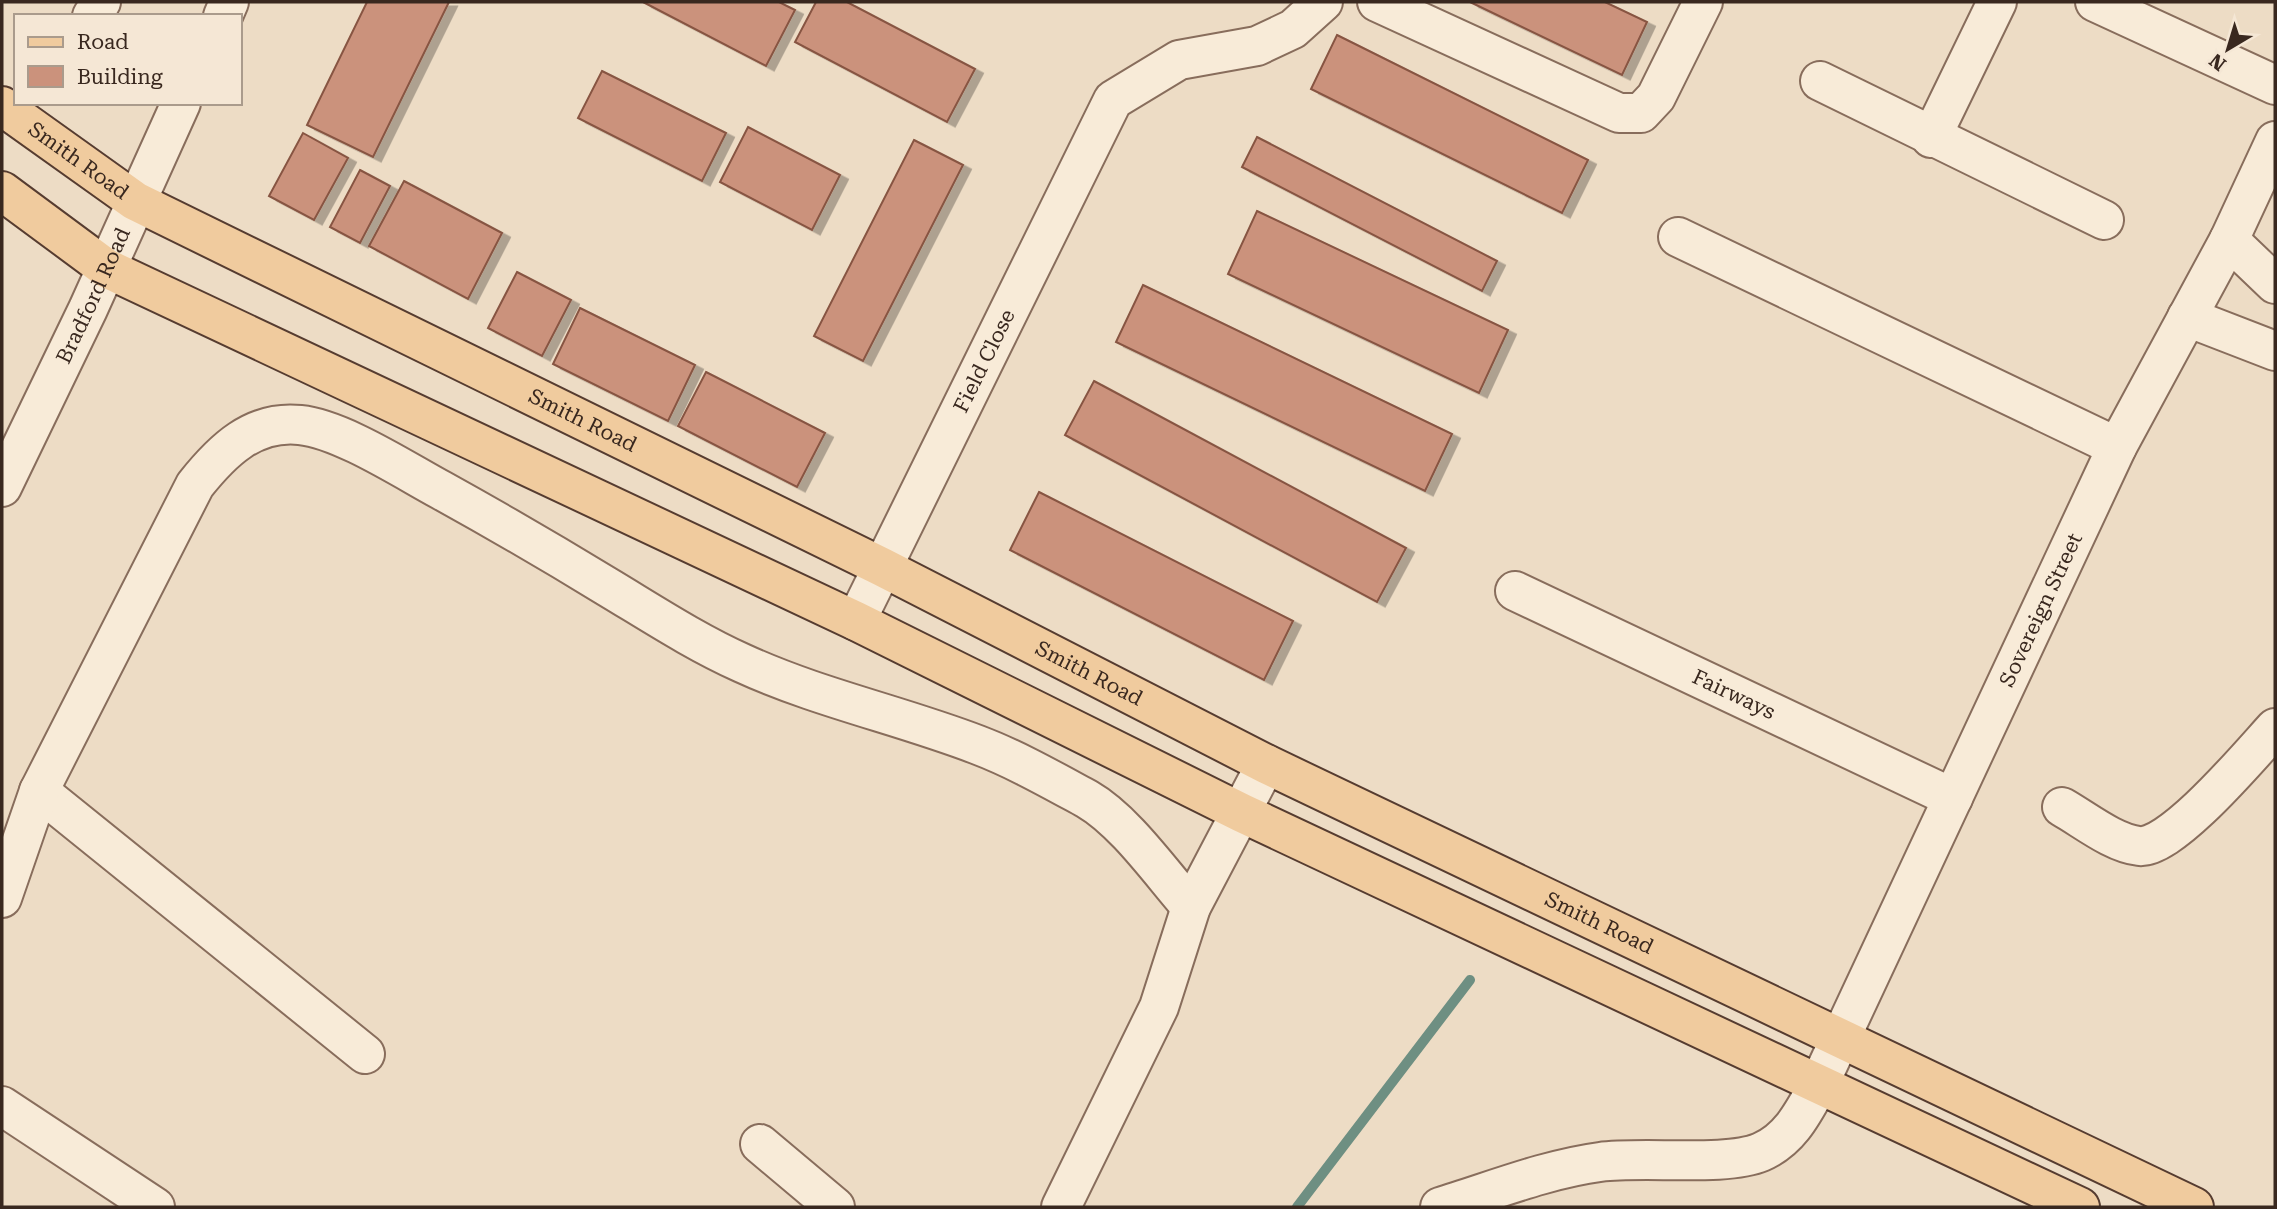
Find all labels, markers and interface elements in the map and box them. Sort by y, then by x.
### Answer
legend [14,14,242,105]
north arrow [2193,14,2263,84]
text: Road [77,30,129,54]
text: N [2205,48,2231,76]
text: Building [77,65,163,89]
street label: Smith Road [24,117,134,205]
street label: Bradford Road [51,224,135,368]
street label: Field Close [949,305,1020,416]
street label: Smith Road [525,384,641,457]
street label: Sovereign Street [1995,529,2087,691]
street label: Smith Road [1031,636,1147,711]
street label: Fairways [1689,665,1779,724]
street label: Smith Road [1541,887,1658,959]

